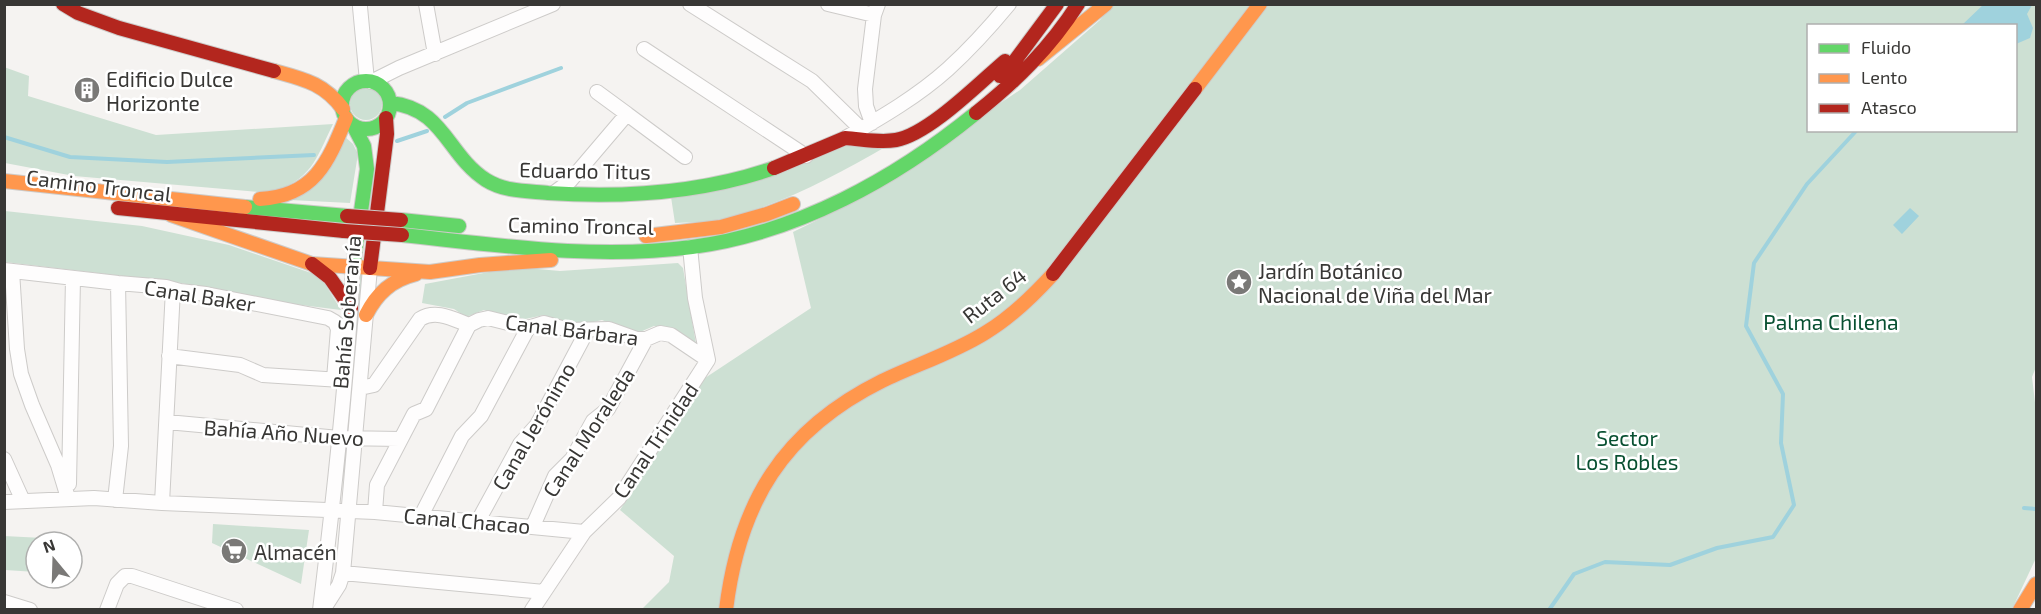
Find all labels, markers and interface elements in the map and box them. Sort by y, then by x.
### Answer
legend [1807,24,2017,132]
text: Fluido [1861,36,1911,58]
place label: Edificio Dulce Horizonte [106,66,233,115]
text: Lento [1861,66,1907,88]
building icon: Edificio Dulce Horizonte [72,75,102,105]
text: Atasco [1861,96,1917,118]
street label: Eduardo Titus [519,156,651,184]
street label: Camino Troncal [25,164,174,206]
street label: Camino Troncal [508,211,655,239]
street label: Bahía Soberanía [327,234,365,390]
place label: Jardín Botánico Nacional de Viña del Mar [1258,258,1492,307]
street label: Ruta 64 [957,262,1031,328]
place icon: Jardín Botánico Nacional de Viña del Mar [1224,267,1254,297]
street label: Canal Baker [143,274,258,316]
street label: Canal Bárbara [504,308,640,350]
park label: Palma Chilena [1763,309,1899,334]
street label: Canal Jerónimo [486,358,580,494]
street label: Canal Moraleda [537,363,639,501]
street label: Canal Trinidad [607,377,703,503]
street label: Bahía Año Nuevo [203,414,365,450]
park label: Sector Los Robles [1576,425,1678,474]
street label: Canal Chacao [403,502,531,538]
north arrow [24,530,84,590]
text: N [40,534,58,556]
supermarket icon: Almacén [219,536,249,566]
place label: Almacén [254,539,337,564]

